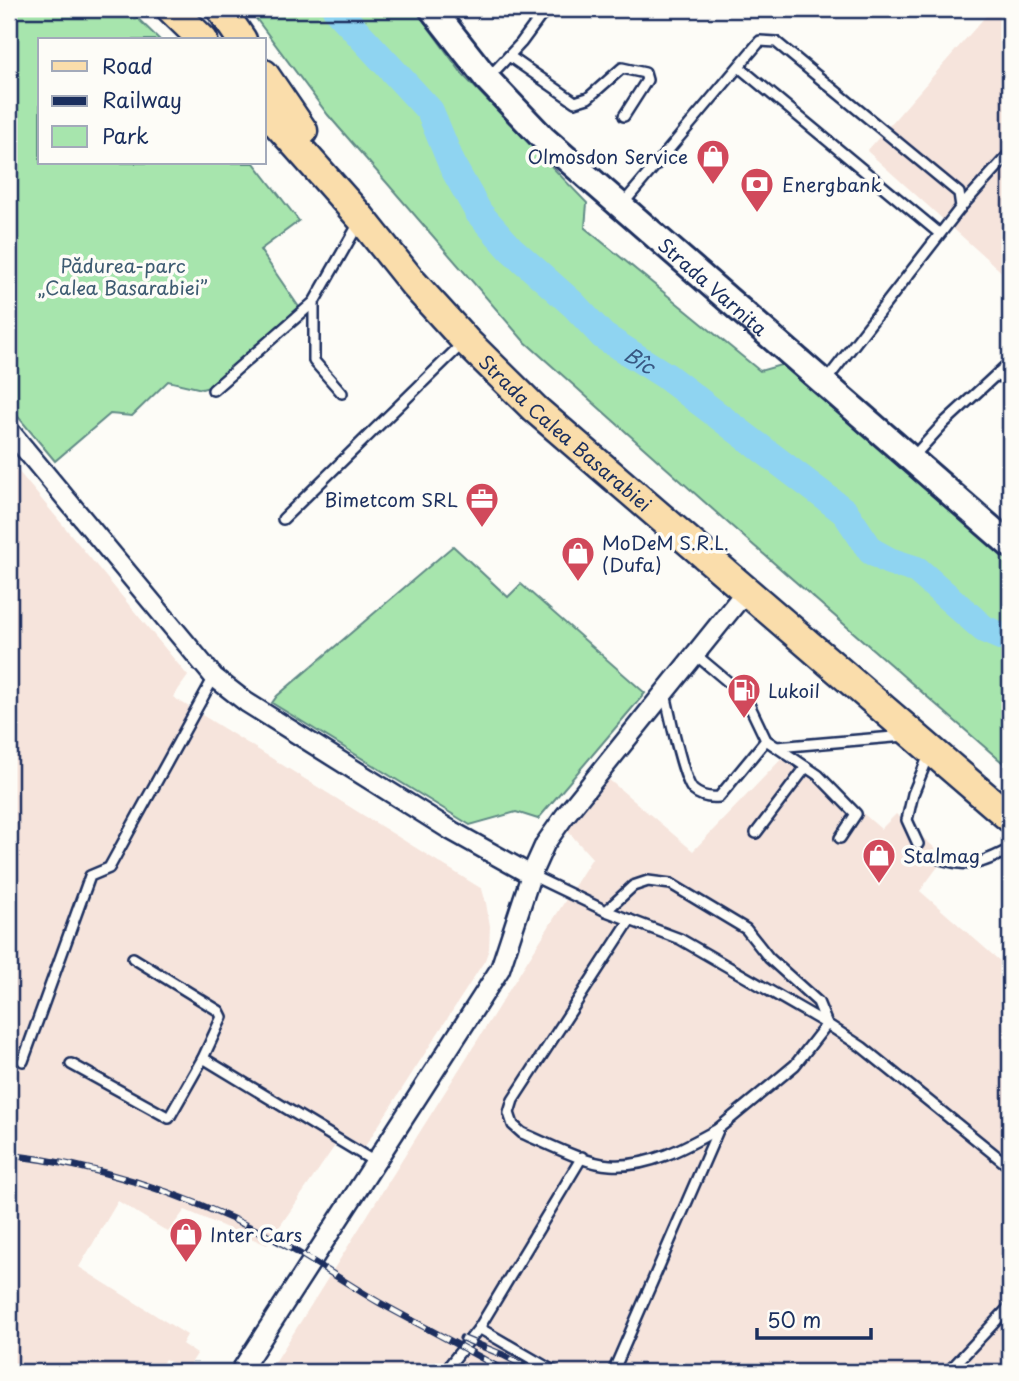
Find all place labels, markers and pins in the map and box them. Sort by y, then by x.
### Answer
shop icon: Olmosdon Service [694,137,732,186]
place label: Olmosdon Service [528,142,688,170]
bank icon: Energbank [738,165,776,214]
place label: Energbank [782,170,883,198]
office icon: Bimetcom SRL [463,480,501,529]
place label: Bimetcom SRL [324,485,458,513]
place label: MoDeM S.R.L. (Dufa) [602,528,729,578]
shop icon: MoDeM S.R.L. (Dufa) [559,534,597,583]
fuel station icon: Lukoil [725,671,763,720]
place label: Lukoil [768,676,820,704]
shop icon: Stalmag [860,836,898,885]
place label: Stalmag [903,841,980,869]
shop icon: Inter Cars [167,1215,205,1264]
place label: Inter Cars [210,1220,302,1248]

